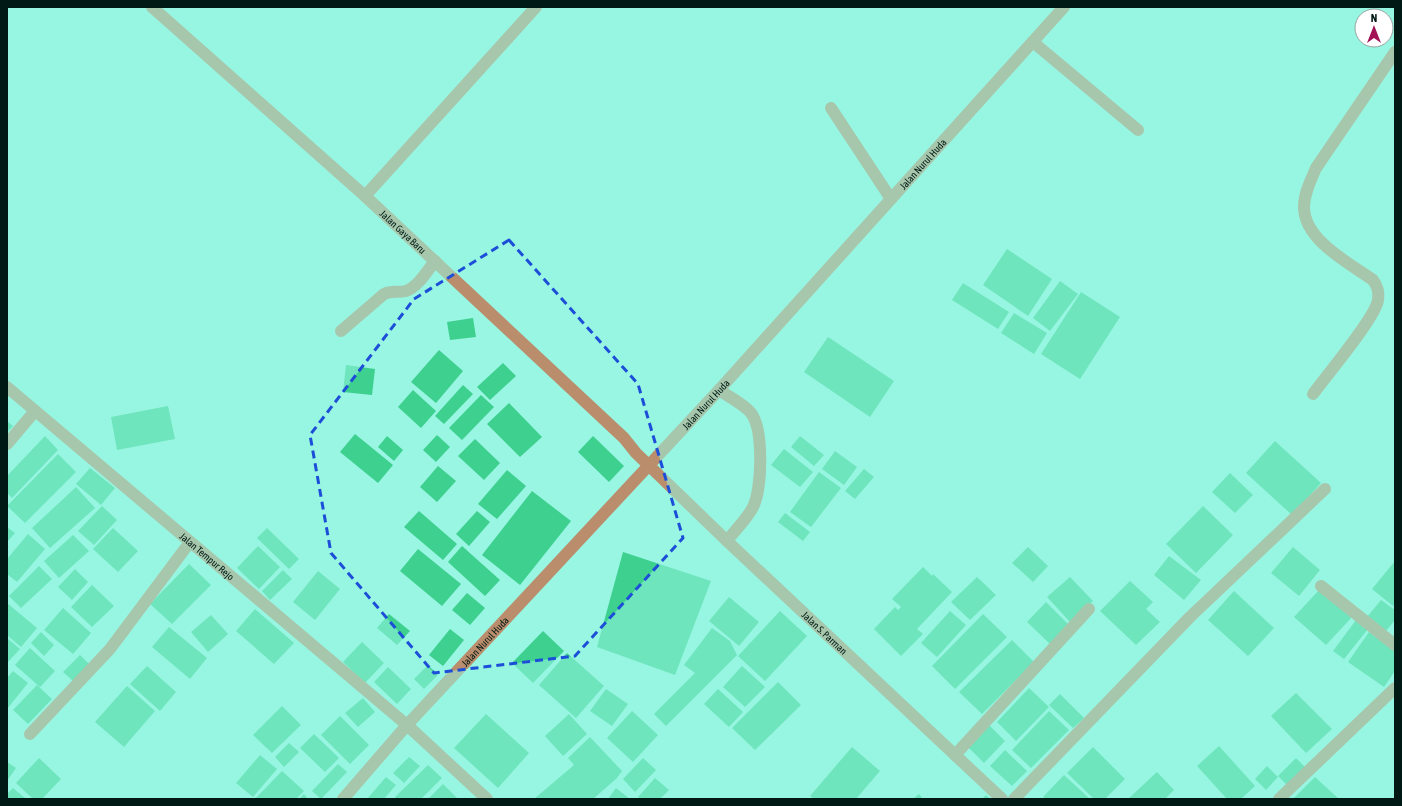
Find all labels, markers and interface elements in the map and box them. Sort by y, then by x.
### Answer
north arrow [1354,8,1394,48]
text: N [1371,12,1377,24]
street label: Jalan Nurul Huda [898,136,949,192]
street label: Jalan Gaya Baru [378,208,428,256]
street label: Jalan Nurul Huda [680,377,732,432]
street label: Jalan Tempur Rejo [177,531,236,583]
street label: Jalan S. Parman [800,609,849,657]
street label: Jalan Nurul Huda [459,614,511,669]

